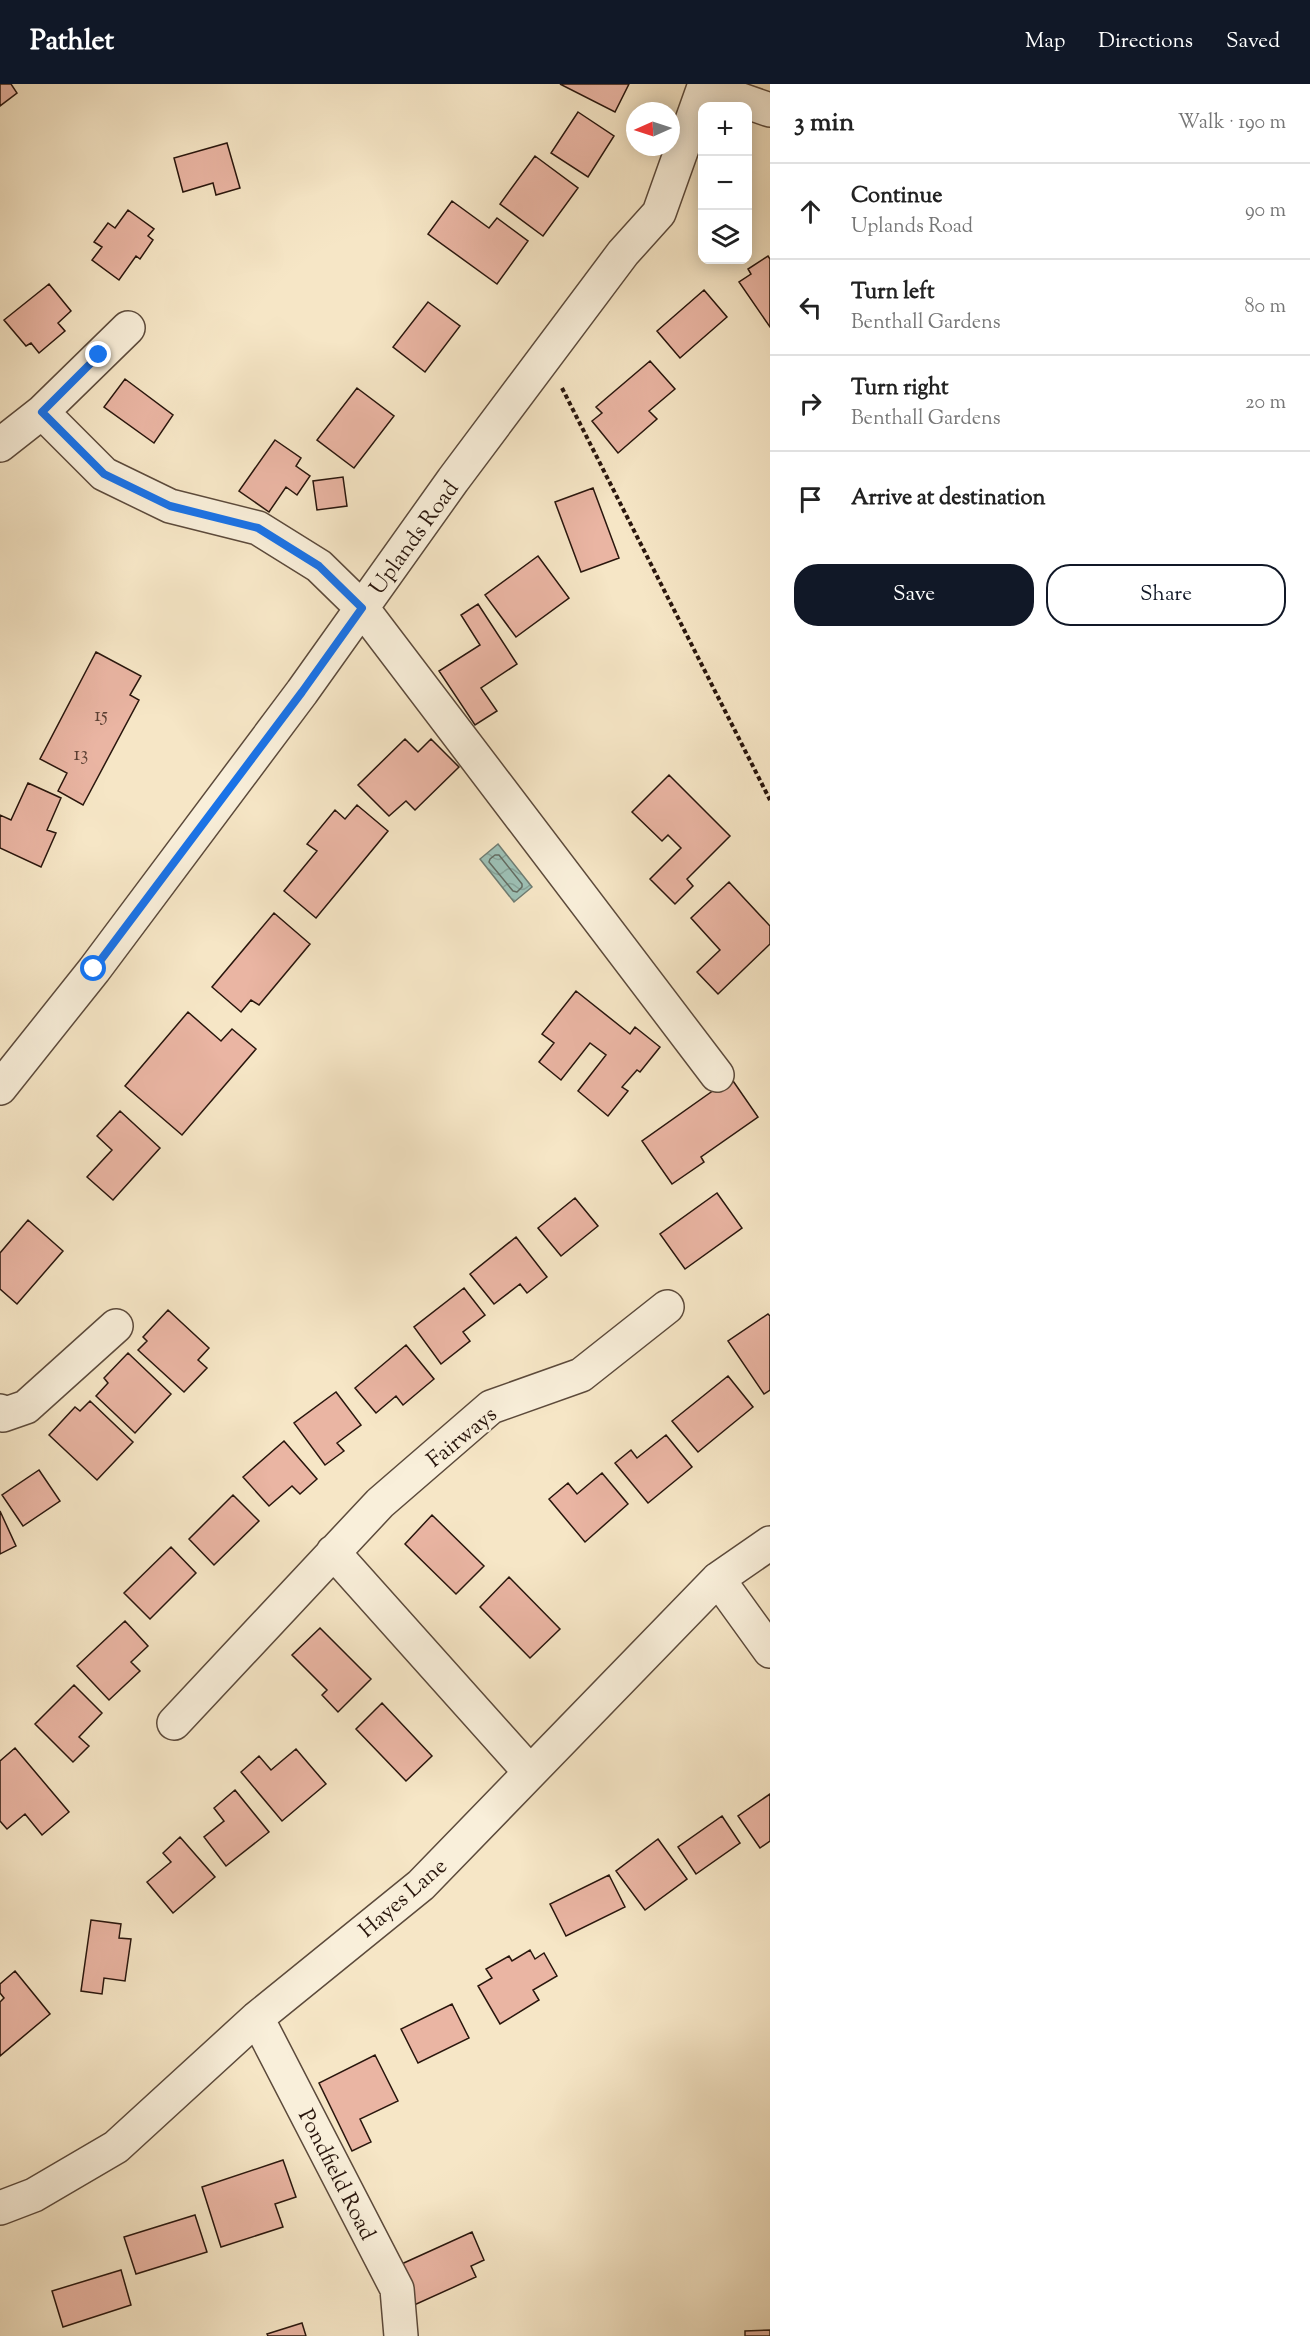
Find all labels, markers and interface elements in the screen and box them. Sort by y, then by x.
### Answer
text: Pathlet [30,22,114,62]
text: Map [1025,27,1065,57]
text: Directions [1098,27,1193,57]
text: Saved [1226,27,1280,57]
north arrow [626,102,680,156]
map controls [698,102,752,264]
button: + [698,102,752,156]
text: 3 min [794,105,854,142]
text: Walk · 190 m [1178,109,1286,138]
button: − [698,156,752,210]
text: Continue [851,181,942,213]
icon: ahead [794,195,827,228]
text: 90 m [1245,197,1286,226]
button: layers [698,210,752,264]
text: Uplands Road [851,213,973,242]
text: Turn left [851,277,934,309]
icon: left [794,291,827,324]
text: 80 m [1245,293,1286,322]
text: Benthall Gardens [851,309,1001,338]
route end [85,341,111,367]
text: Turn right [851,373,948,405]
icon: right [794,387,827,420]
text: 20 m [1245,389,1286,418]
text: Benthall Gardens [851,405,1001,434]
street label: Uplands Road [363,475,468,602]
icon: arrive [794,483,827,516]
text: Arrive at destination [851,483,1046,515]
button: Save [794,564,1034,626]
button: Share [1046,564,1286,626]
house number: 15 [94,702,108,731]
house number: 13 [74,741,88,770]
route start [80,955,106,981]
street label: Fairways [421,1400,505,1477]
street label: Hayes Lane [353,1852,455,1947]
street label: Pondfield Road [289,2104,382,2246]

